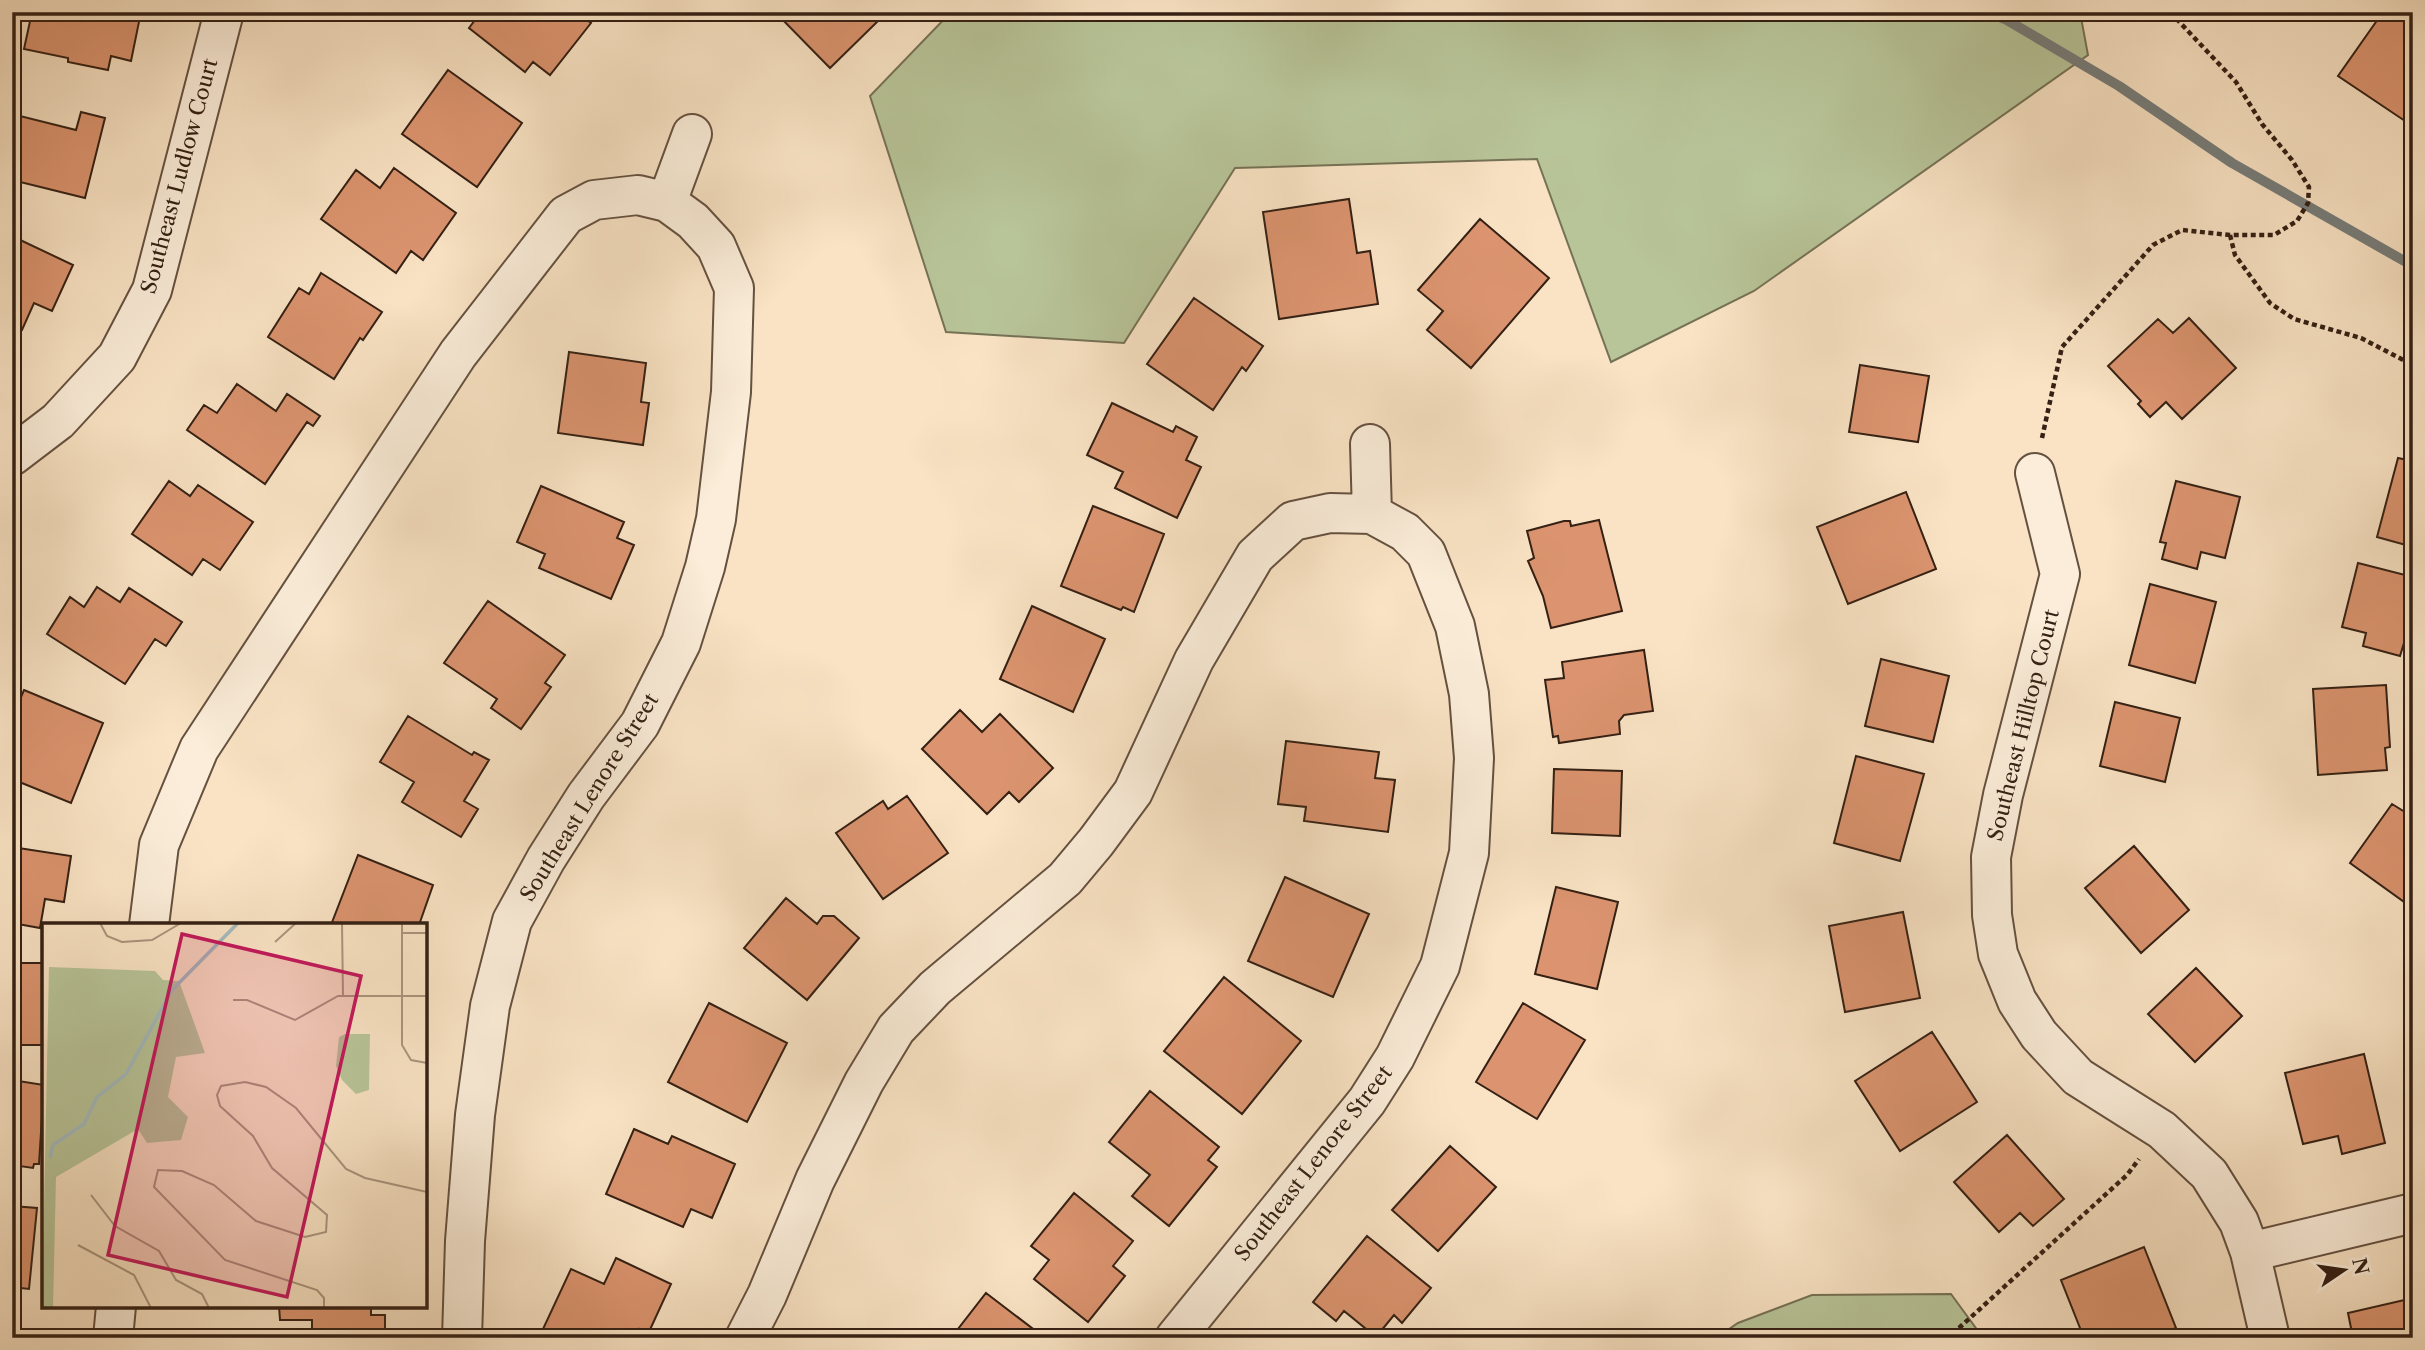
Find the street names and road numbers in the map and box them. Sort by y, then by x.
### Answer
street label: Southeast Ludlow Court [136,55,223,296]
street label: Southeast Hilltop Court [1982,606,2064,843]
street label: Southeast Lenore Street [515,688,664,906]
street label: Southeast Lenore Street [1229,1060,1397,1266]

